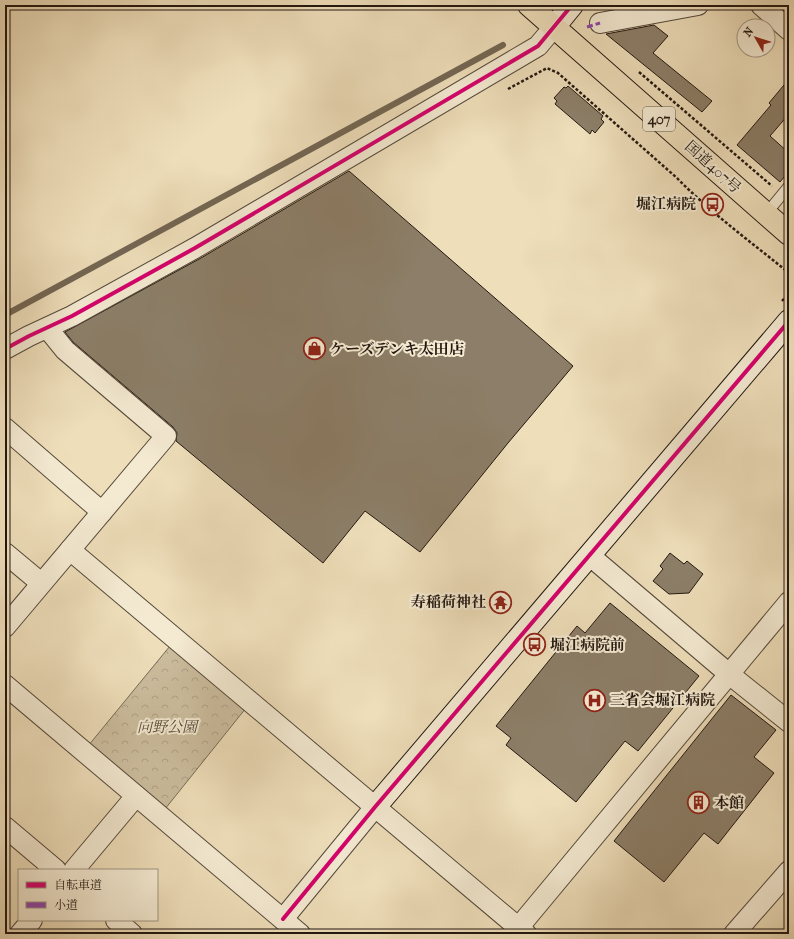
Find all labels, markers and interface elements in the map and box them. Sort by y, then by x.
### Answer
north arrow [736,18,776,58]
text: N [741,24,757,39]
road number: 407 [643,107,675,131]
street label: 国道407号 [681,137,745,197]
bus stop icon: 堀江病院 [699,191,725,217]
place label: 堀江病院 [636,195,696,213]
shop icon: ケーズデンキ太田店 [301,336,327,362]
place label: ケーズデンキ太田店 [330,340,464,358]
temple icon: 寿稲荷神社 [488,589,514,615]
place label: 寿稲荷神社 [411,593,486,611]
bus stop icon: 堀江病院前 [522,632,548,658]
place label: 堀江病院前 [550,636,625,654]
hospital icon: 三省会堀江病院 [582,687,608,713]
place label: 三省会堀江病院 [610,691,715,709]
park label: 向野公園 [137,718,200,736]
building icon: 本館 [685,790,711,816]
place label: 本館 [714,794,744,812]
legend [18,869,158,921]
text: 自転車道 [54,878,102,892]
text: 小道 [54,898,78,912]

